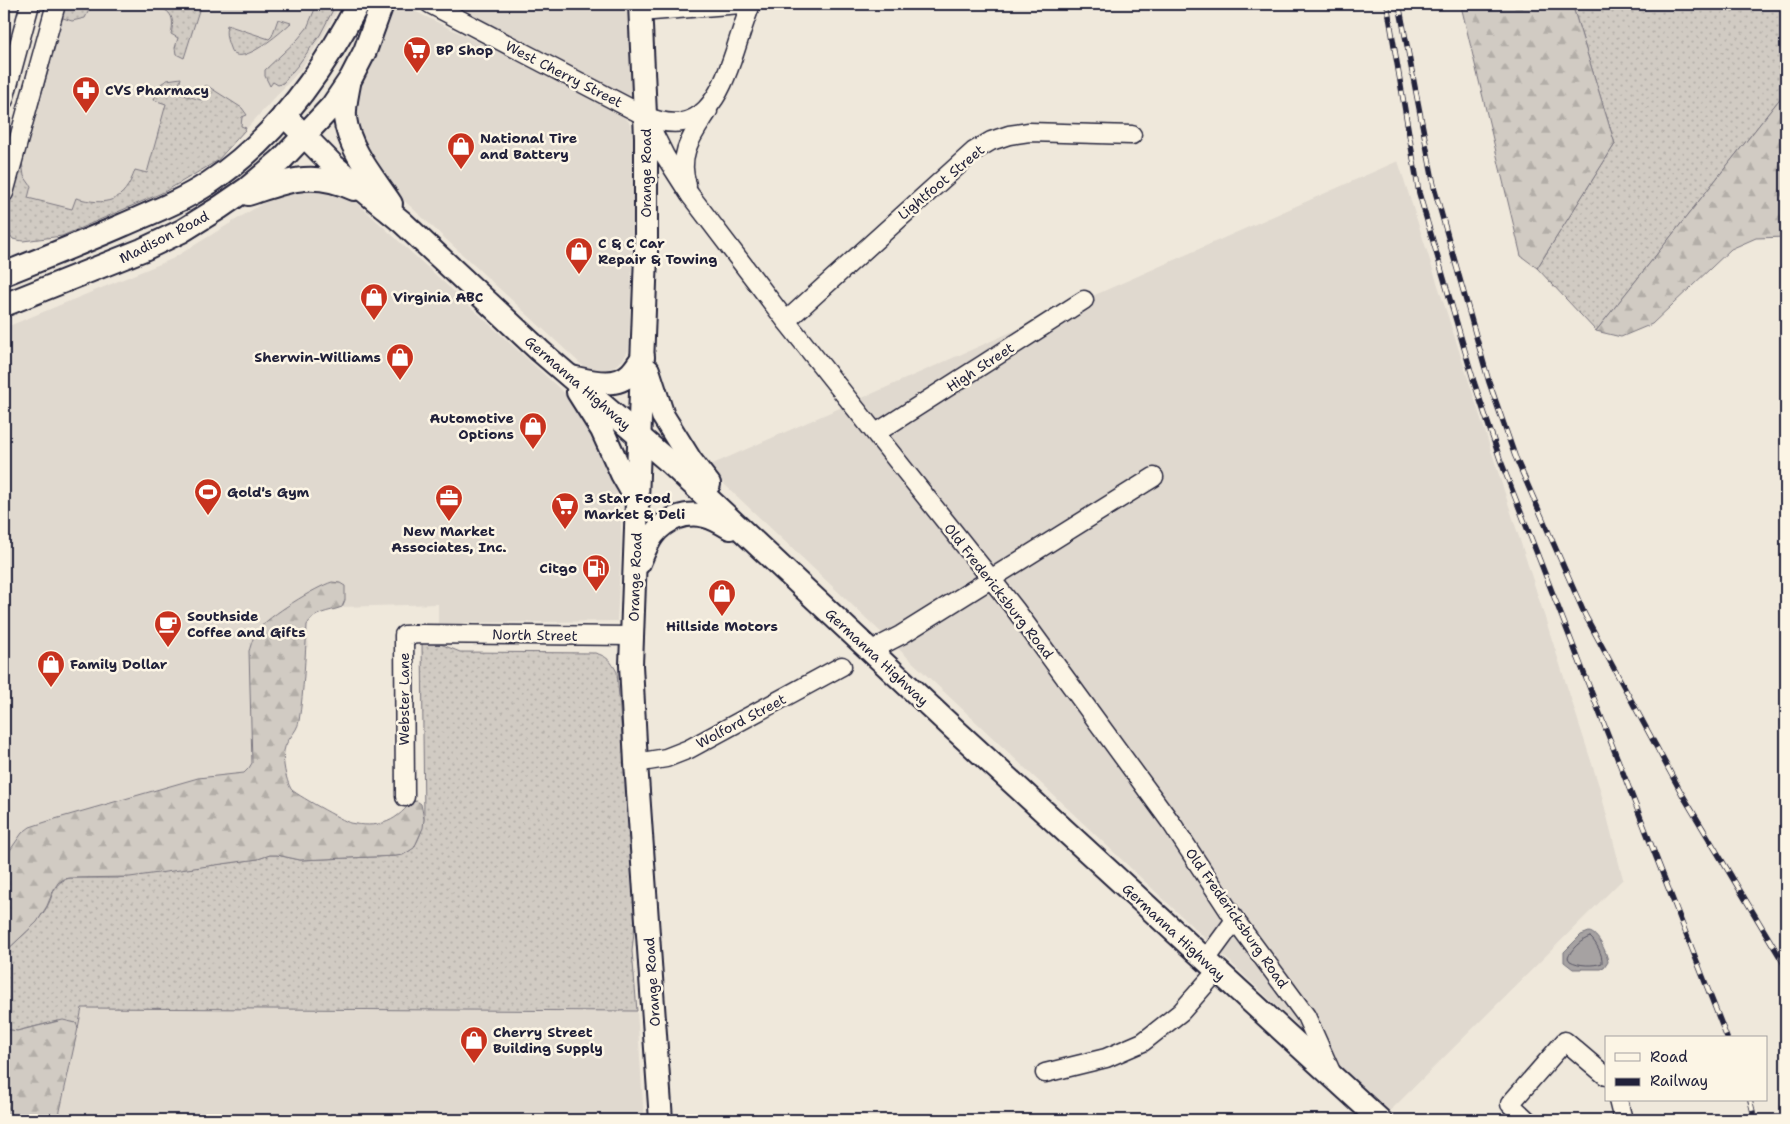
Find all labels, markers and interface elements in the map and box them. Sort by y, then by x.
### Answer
supermarket icon: BP Shop [402,35,432,74]
street label: West Cherry Street [502,37,626,111]
place label: BP Shop [436,41,493,59]
pharmacy icon: CVS Pharmacy [71,75,101,114]
place label: CVS Pharmacy [105,81,209,99]
street label: Orange Road [637,128,655,218]
place label: National Tire and Battery [480,129,577,163]
shop icon: National Tire and Battery [446,131,476,170]
street label: Lightfoot Street [894,141,988,223]
street label: Madison Road [116,207,212,267]
place label: C & C Car Repair & Towing [598,234,717,268]
shop icon: C & C Car Repair & Towing [564,236,594,275]
shop icon: Virginia ABC [359,282,389,321]
place label: Virginia ABC [393,288,483,306]
street label: Germanna Highway [521,332,635,434]
street label: High Street [943,338,1017,396]
shop icon: Sherwin-Williams [385,342,415,381]
place label: Sherwin-Williams [254,348,381,366]
place label: Automotive Options [429,409,514,443]
shop icon: Automotive Options [518,411,548,450]
sports icon: Gold's Gym [193,477,223,516]
place label: Gold's Gym [227,483,310,501]
office icon: New Market Associates, Inc. [434,483,464,522]
place label: 3 Star Food Market & Deli [584,489,685,523]
supermarket icon: 3 Star Food Market & Deli [550,491,580,530]
street label: Old Fredericksburg Road [940,520,1058,662]
place label: New Market Associates, Inc. [391,522,507,556]
street label: Orange Road [624,532,646,622]
fuel station icon: Citgo [581,553,611,592]
place label: Citgo [539,559,577,577]
shop icon: Hillside Motors [707,578,737,617]
street label: Germanna Highway [822,604,932,710]
place label: Southside Coffee and Gifts [187,607,306,641]
cafe icon: Southside Coffee and Gifts [153,609,183,648]
place label: Hillside Motors [666,617,778,635]
street label: North Street [492,625,578,645]
shop icon: Family Dollar [36,649,66,688]
street label: Webster Lane [395,652,413,745]
place label: Family Dollar [70,655,168,673]
street label: Wolford Street [693,690,789,752]
street label: Old Fredericksburg Road [1182,844,1292,992]
street label: Germanna Highway [1119,879,1229,985]
street label: Orange Road [640,937,664,1027]
place label: Cherry Street Building Supply [493,1023,603,1057]
shop icon: Cherry Street Building Supply [459,1025,489,1064]
legend [1605,1036,1768,1102]
text: Road [1650,1047,1688,1067]
text: Railway [1650,1071,1708,1091]

